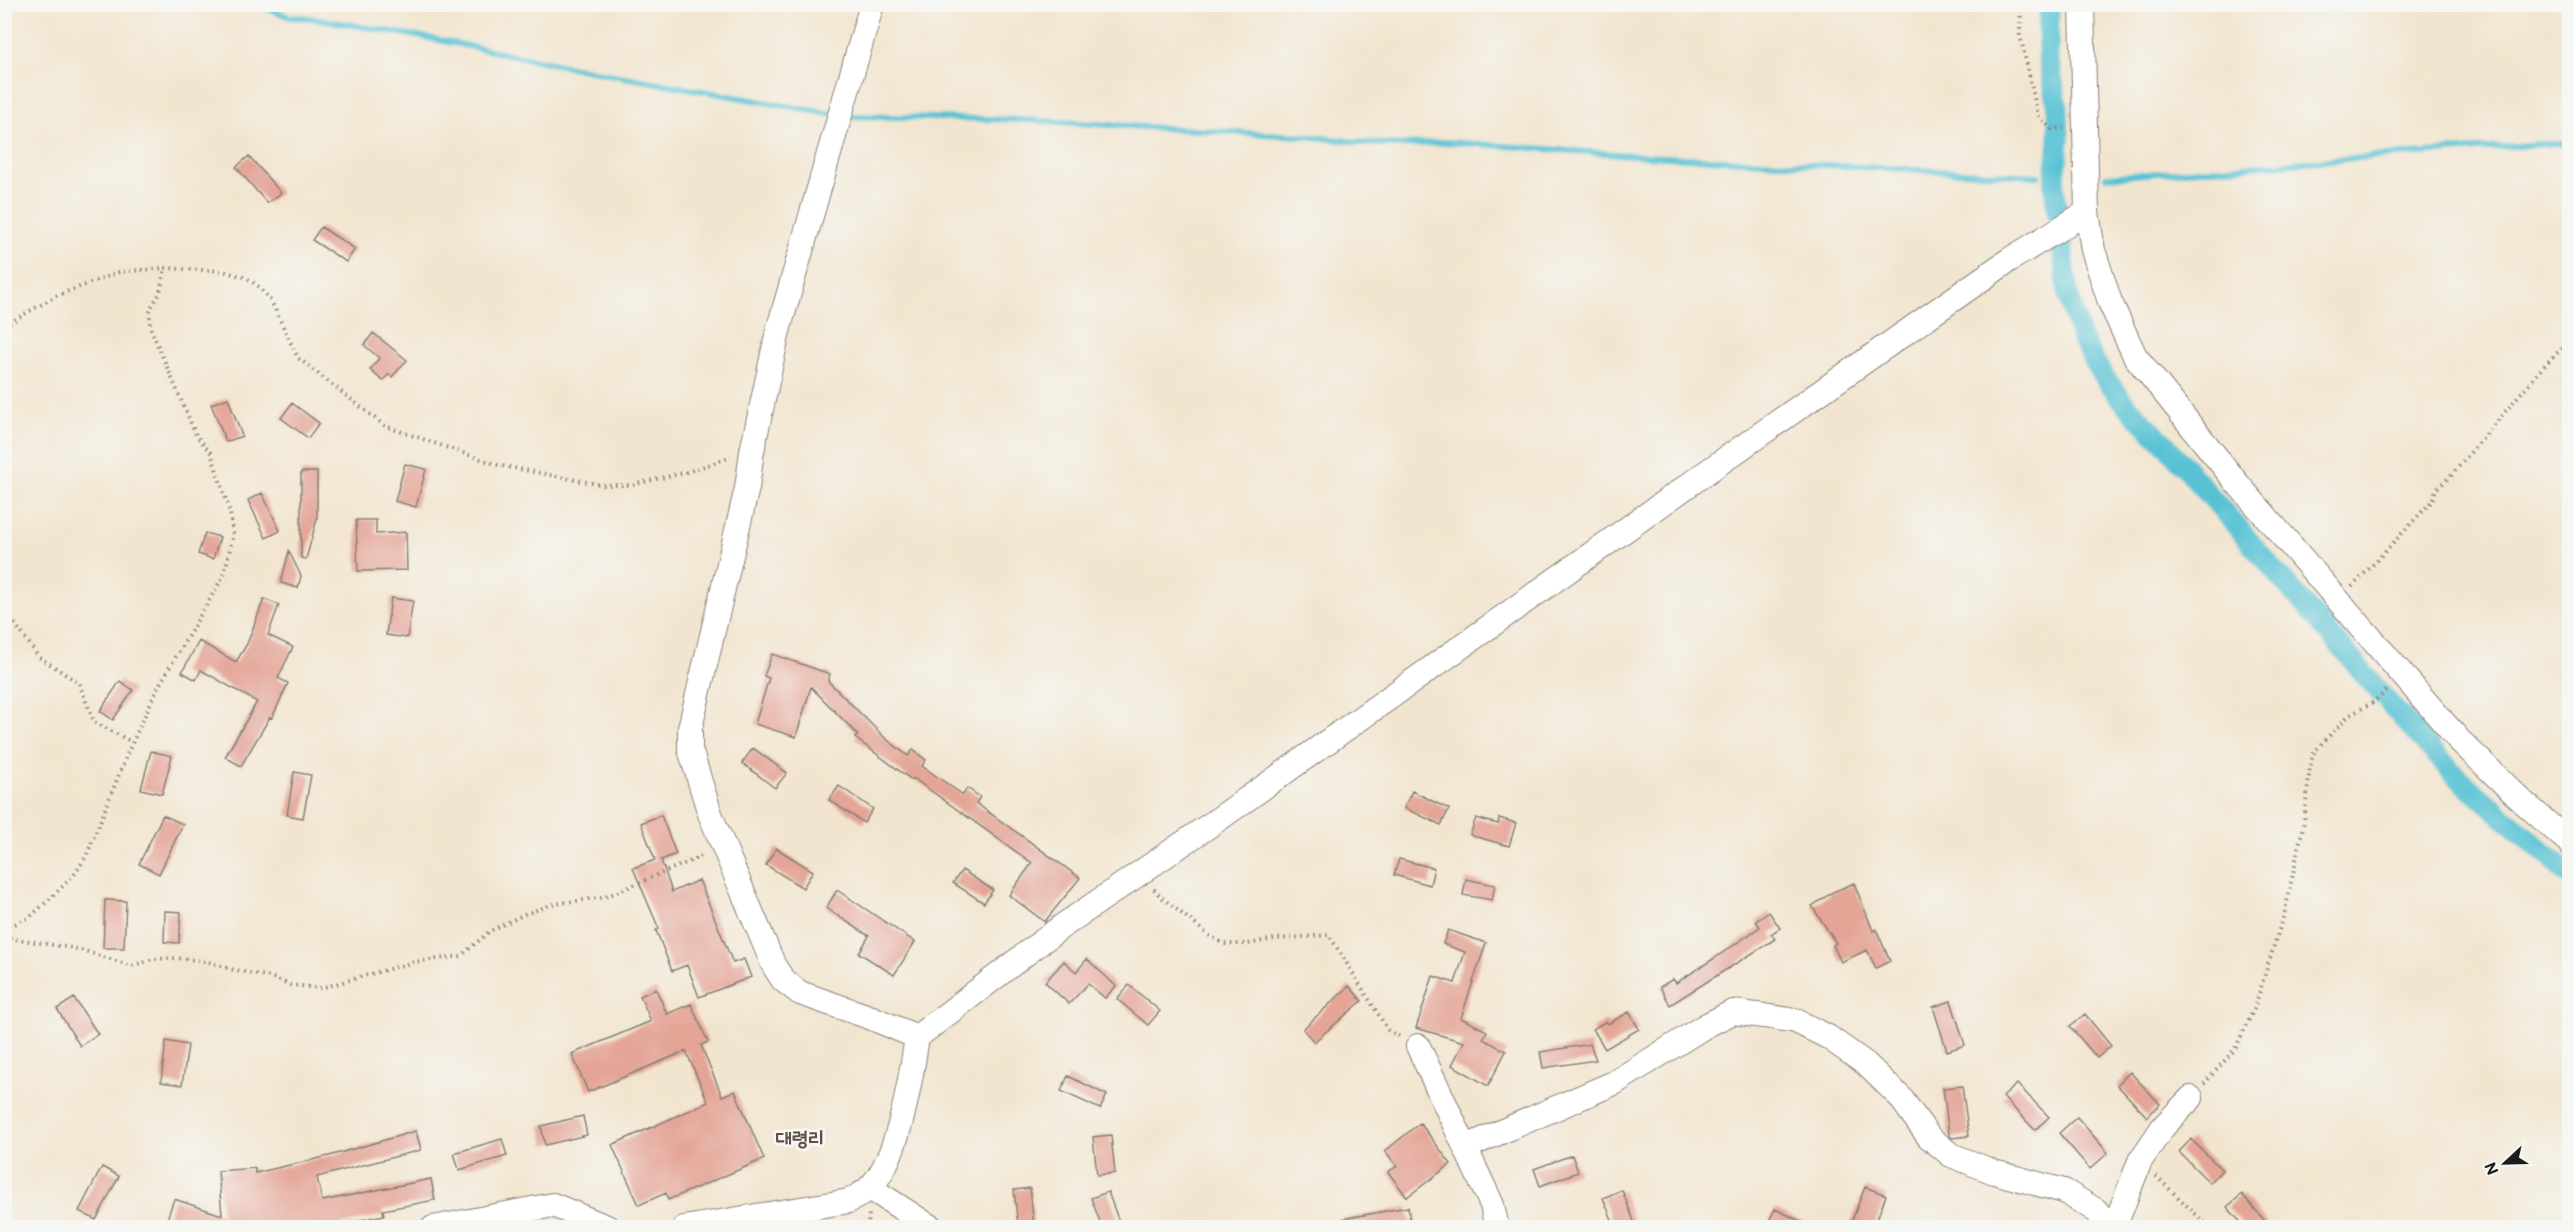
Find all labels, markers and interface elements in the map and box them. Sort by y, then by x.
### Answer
district label: 대령리 [776,1127,824,1151]
north arrow [2475,1133,2535,1193]
text: N [2481,1159,2504,1177]

